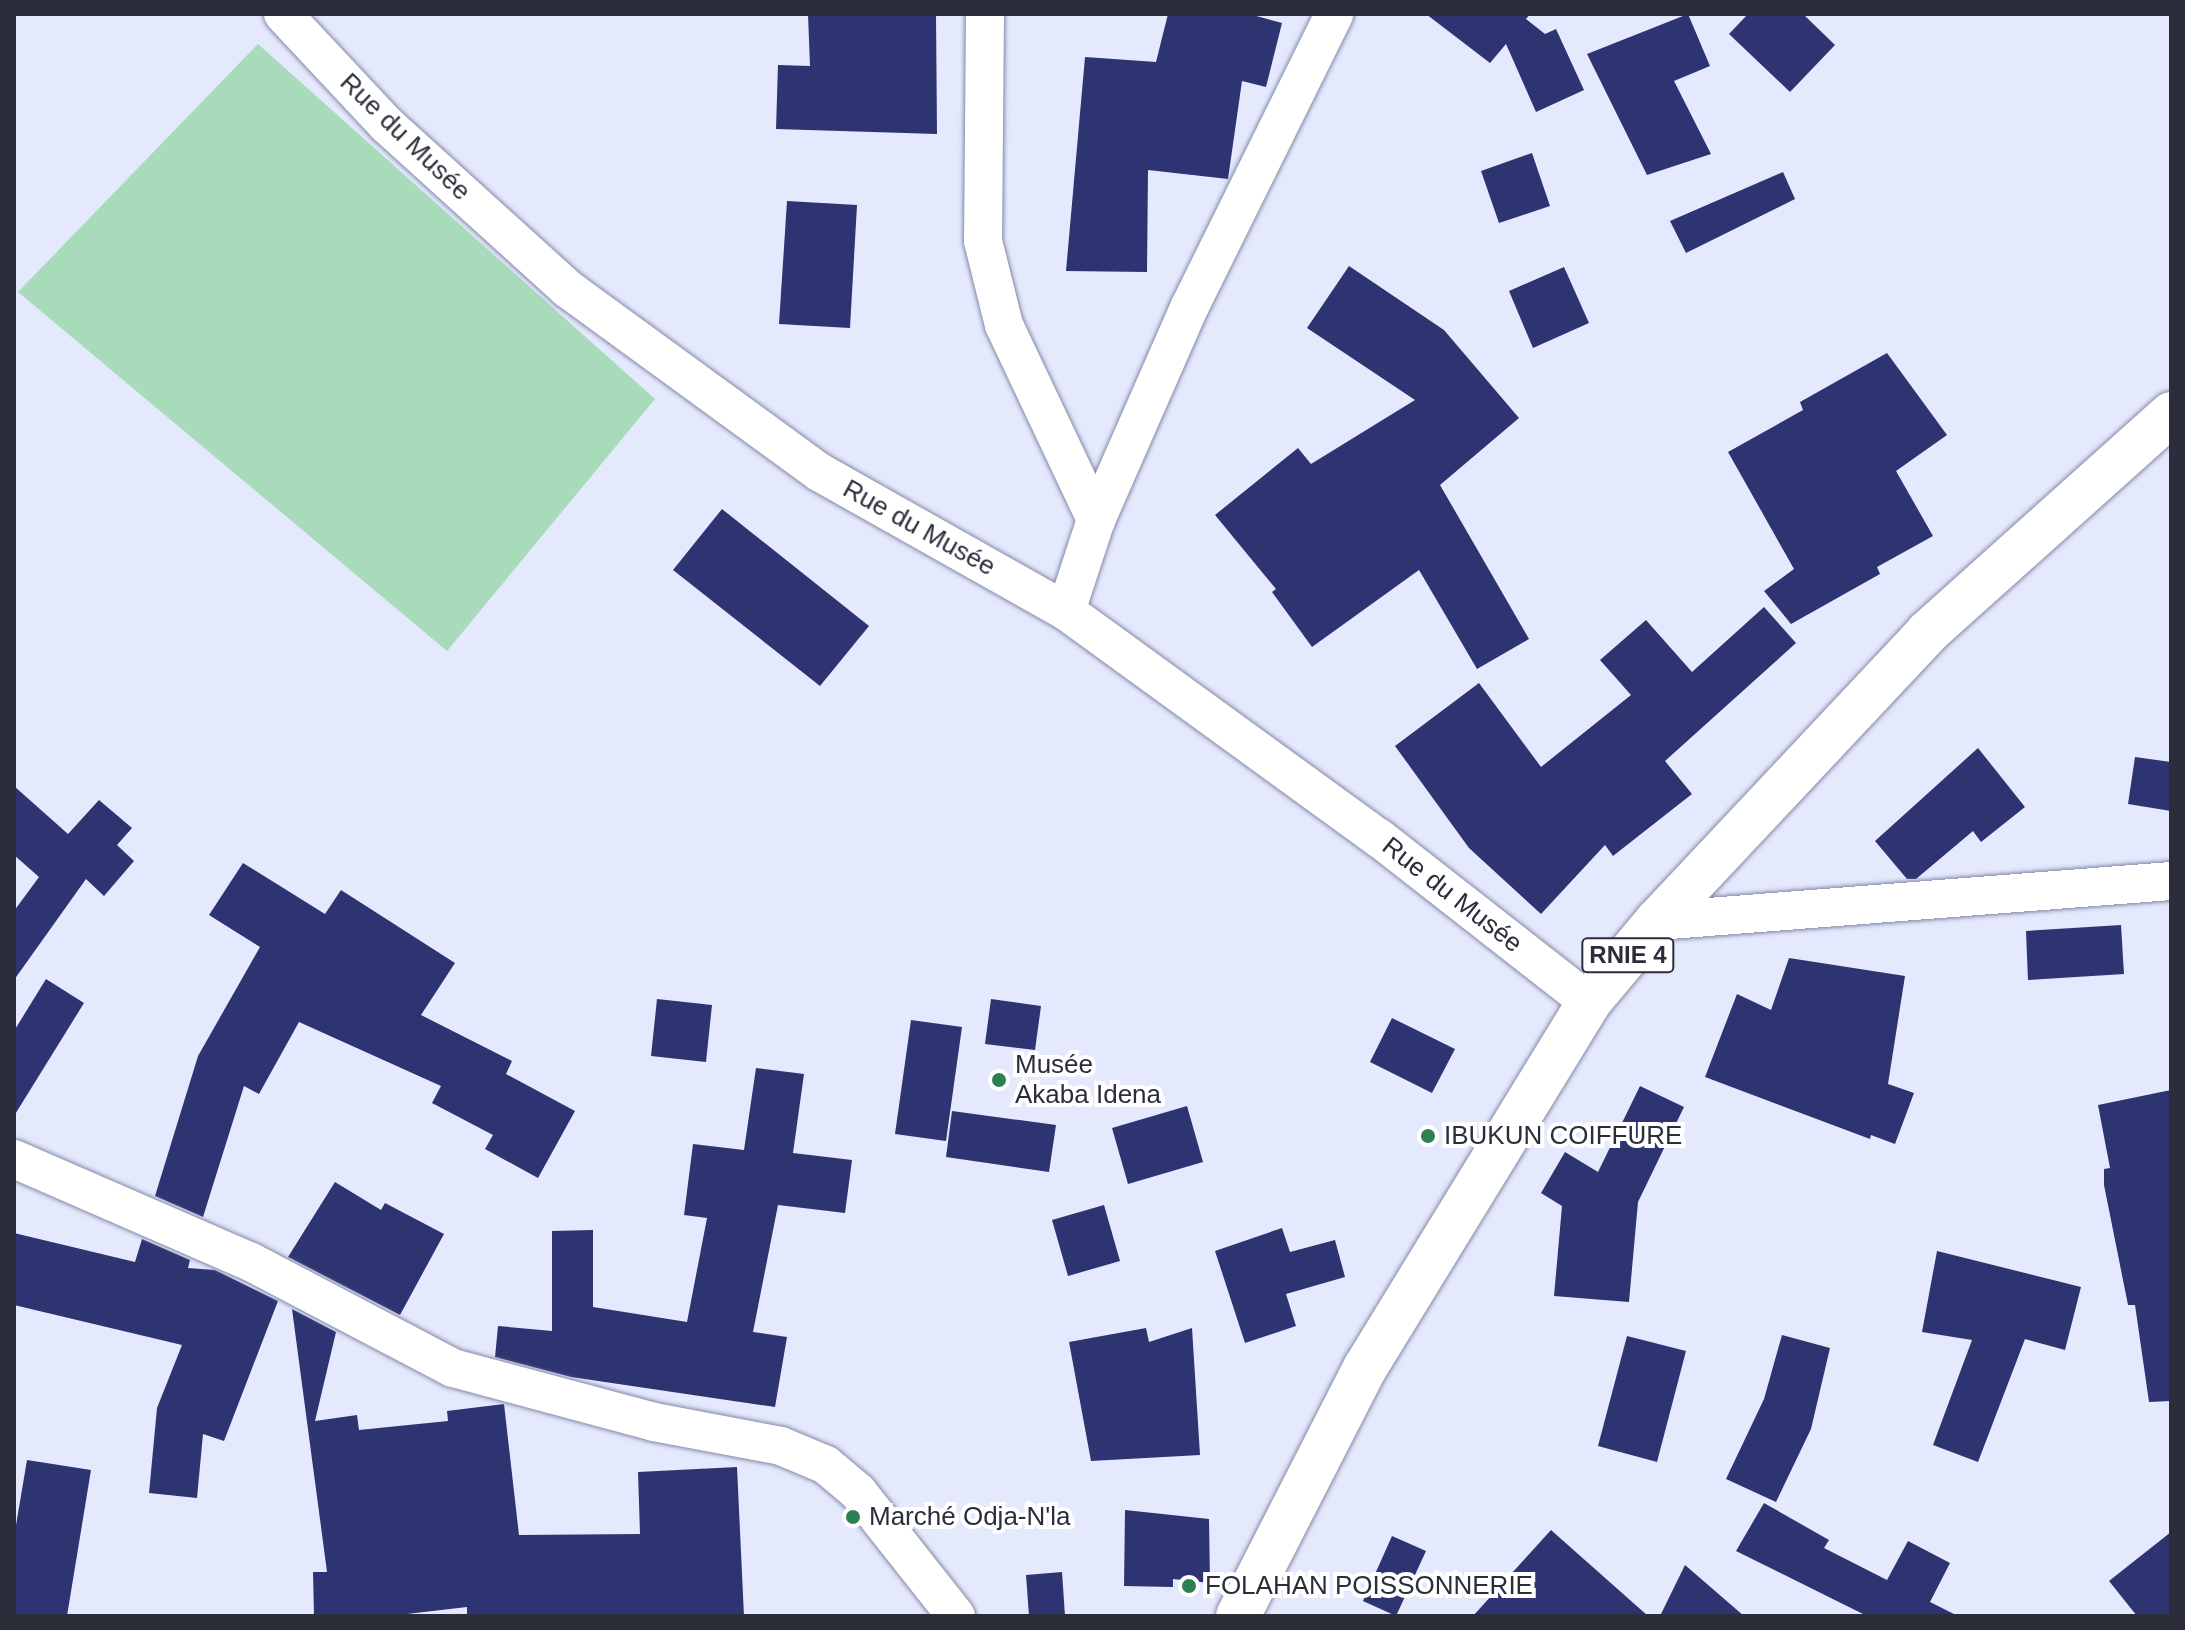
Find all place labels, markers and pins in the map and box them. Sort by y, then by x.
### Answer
place label: Musée Akaba Idena [1015,1049,1161,1110]
marker: Musée Akaba Idena [990,1071,1008,1089]
place label: IBUKUN COIFFURE [1444,1120,1682,1152]
marker: IBUKUN COIFFURE [1419,1127,1437,1145]
place label: Marché Odja-N'la [869,1501,1070,1533]
marker: Marché Odja-N'la [844,1508,862,1526]
place label: FOLAHAN POISSONNERIE [1205,1570,1533,1602]
marker: FOLAHAN POISSONNERIE [1180,1577,1198,1595]

